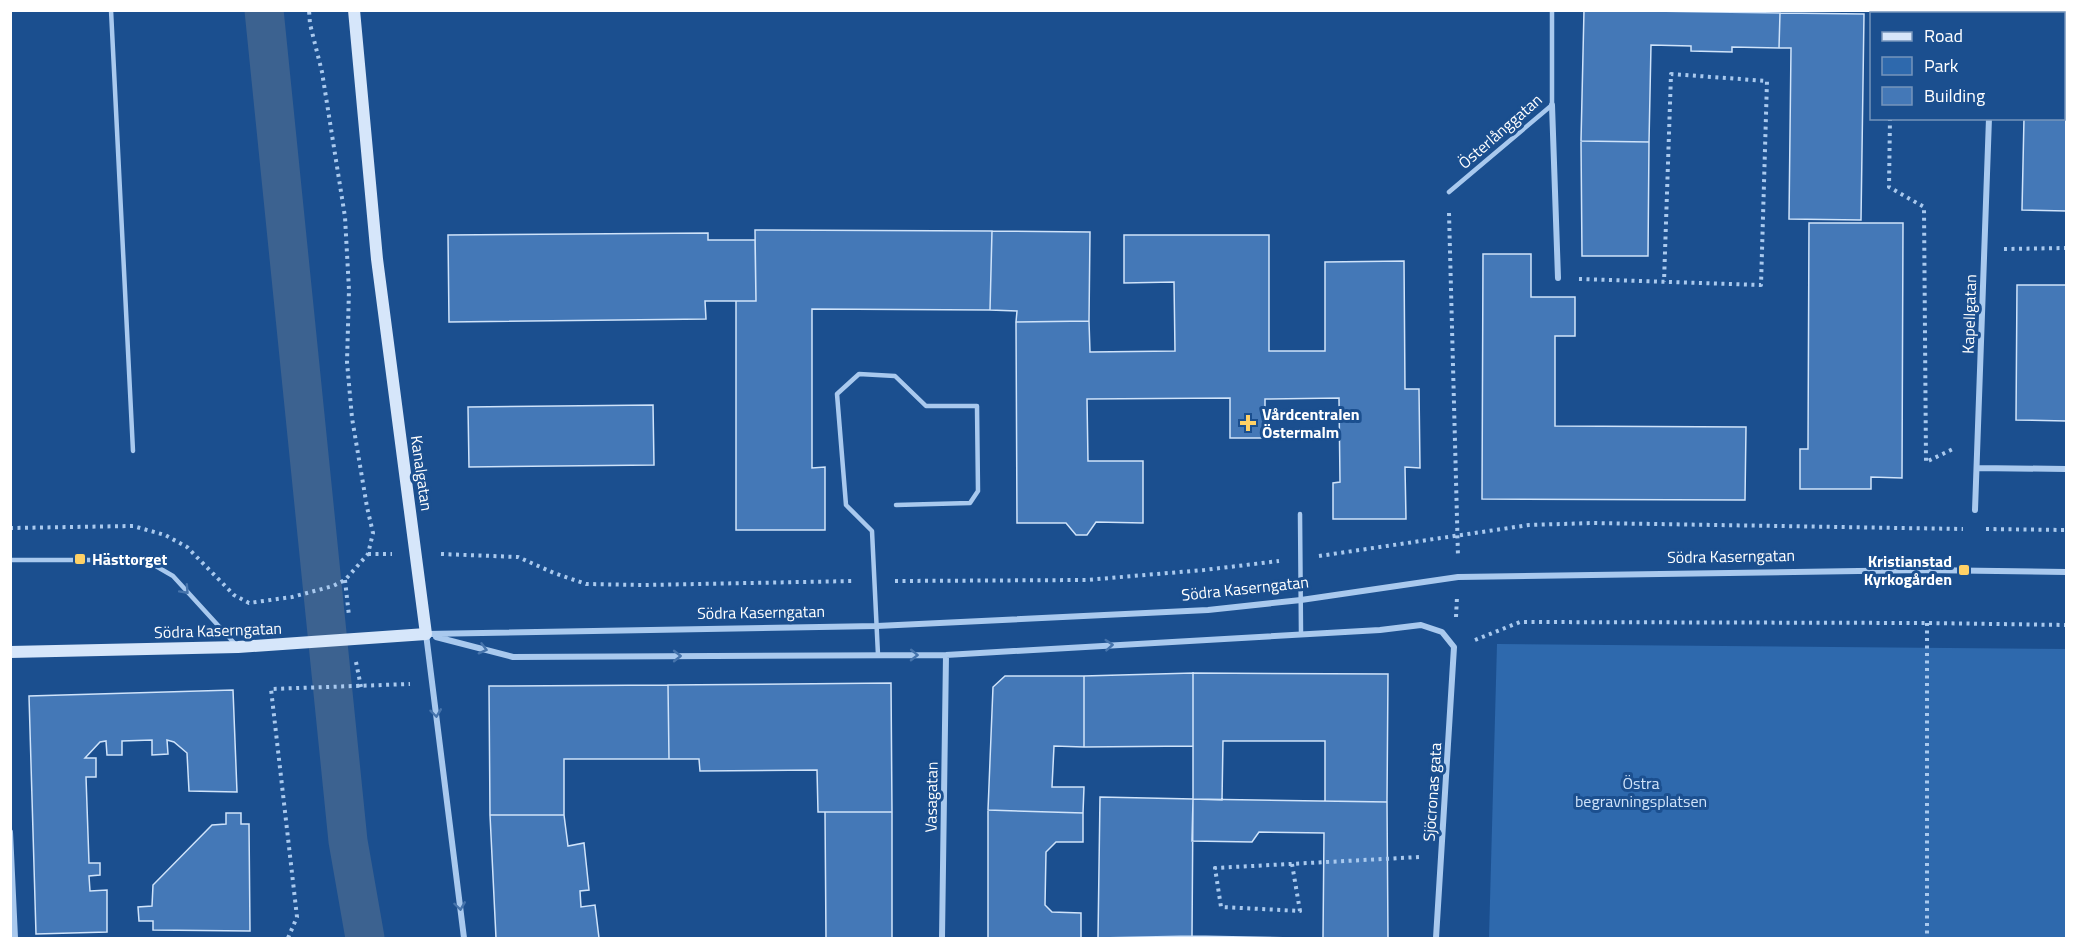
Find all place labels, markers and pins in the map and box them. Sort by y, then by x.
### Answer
place label: Vårdcentralen Östermalm [1262,402,1360,444]
marker: Vårdcentralen Östermalm [1239,414,1257,432]
place label: Hästtorget [92,547,167,571]
place label: Kristianstad Kyrkogården [1864,549,1952,591]
marker: Hästtorget [73,552,87,566]
marker: Kristianstad Kyrkogården [1957,563,1971,577]

